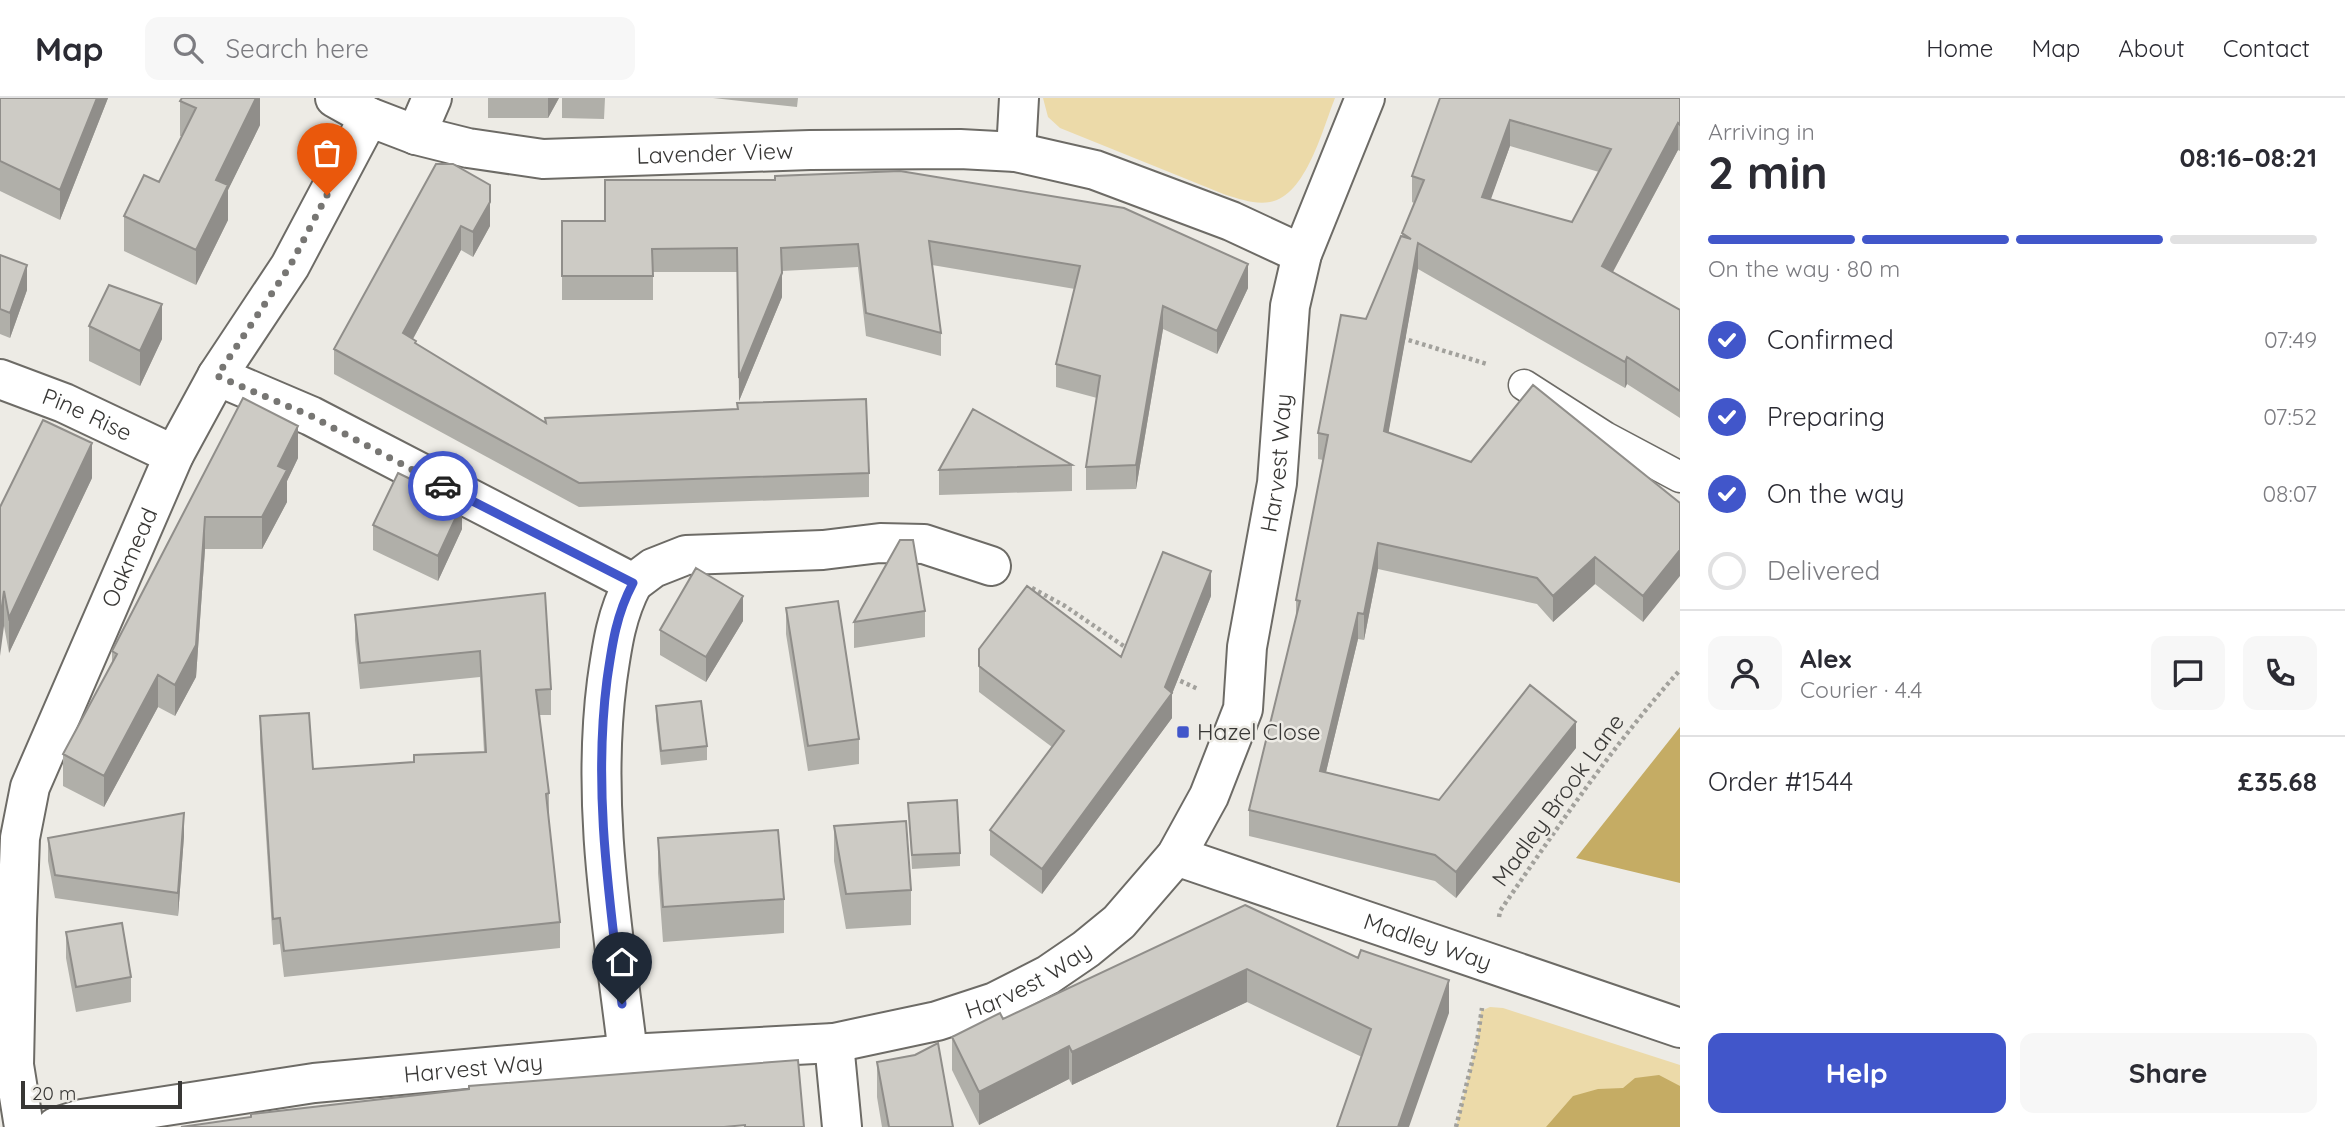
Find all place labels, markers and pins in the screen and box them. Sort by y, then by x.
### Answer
pin [297,123,357,195]
place label: Hazel Close [1197,717,1321,746]
marker: Hazel Close [1175,724,1191,740]
pin [592,932,652,1004]

